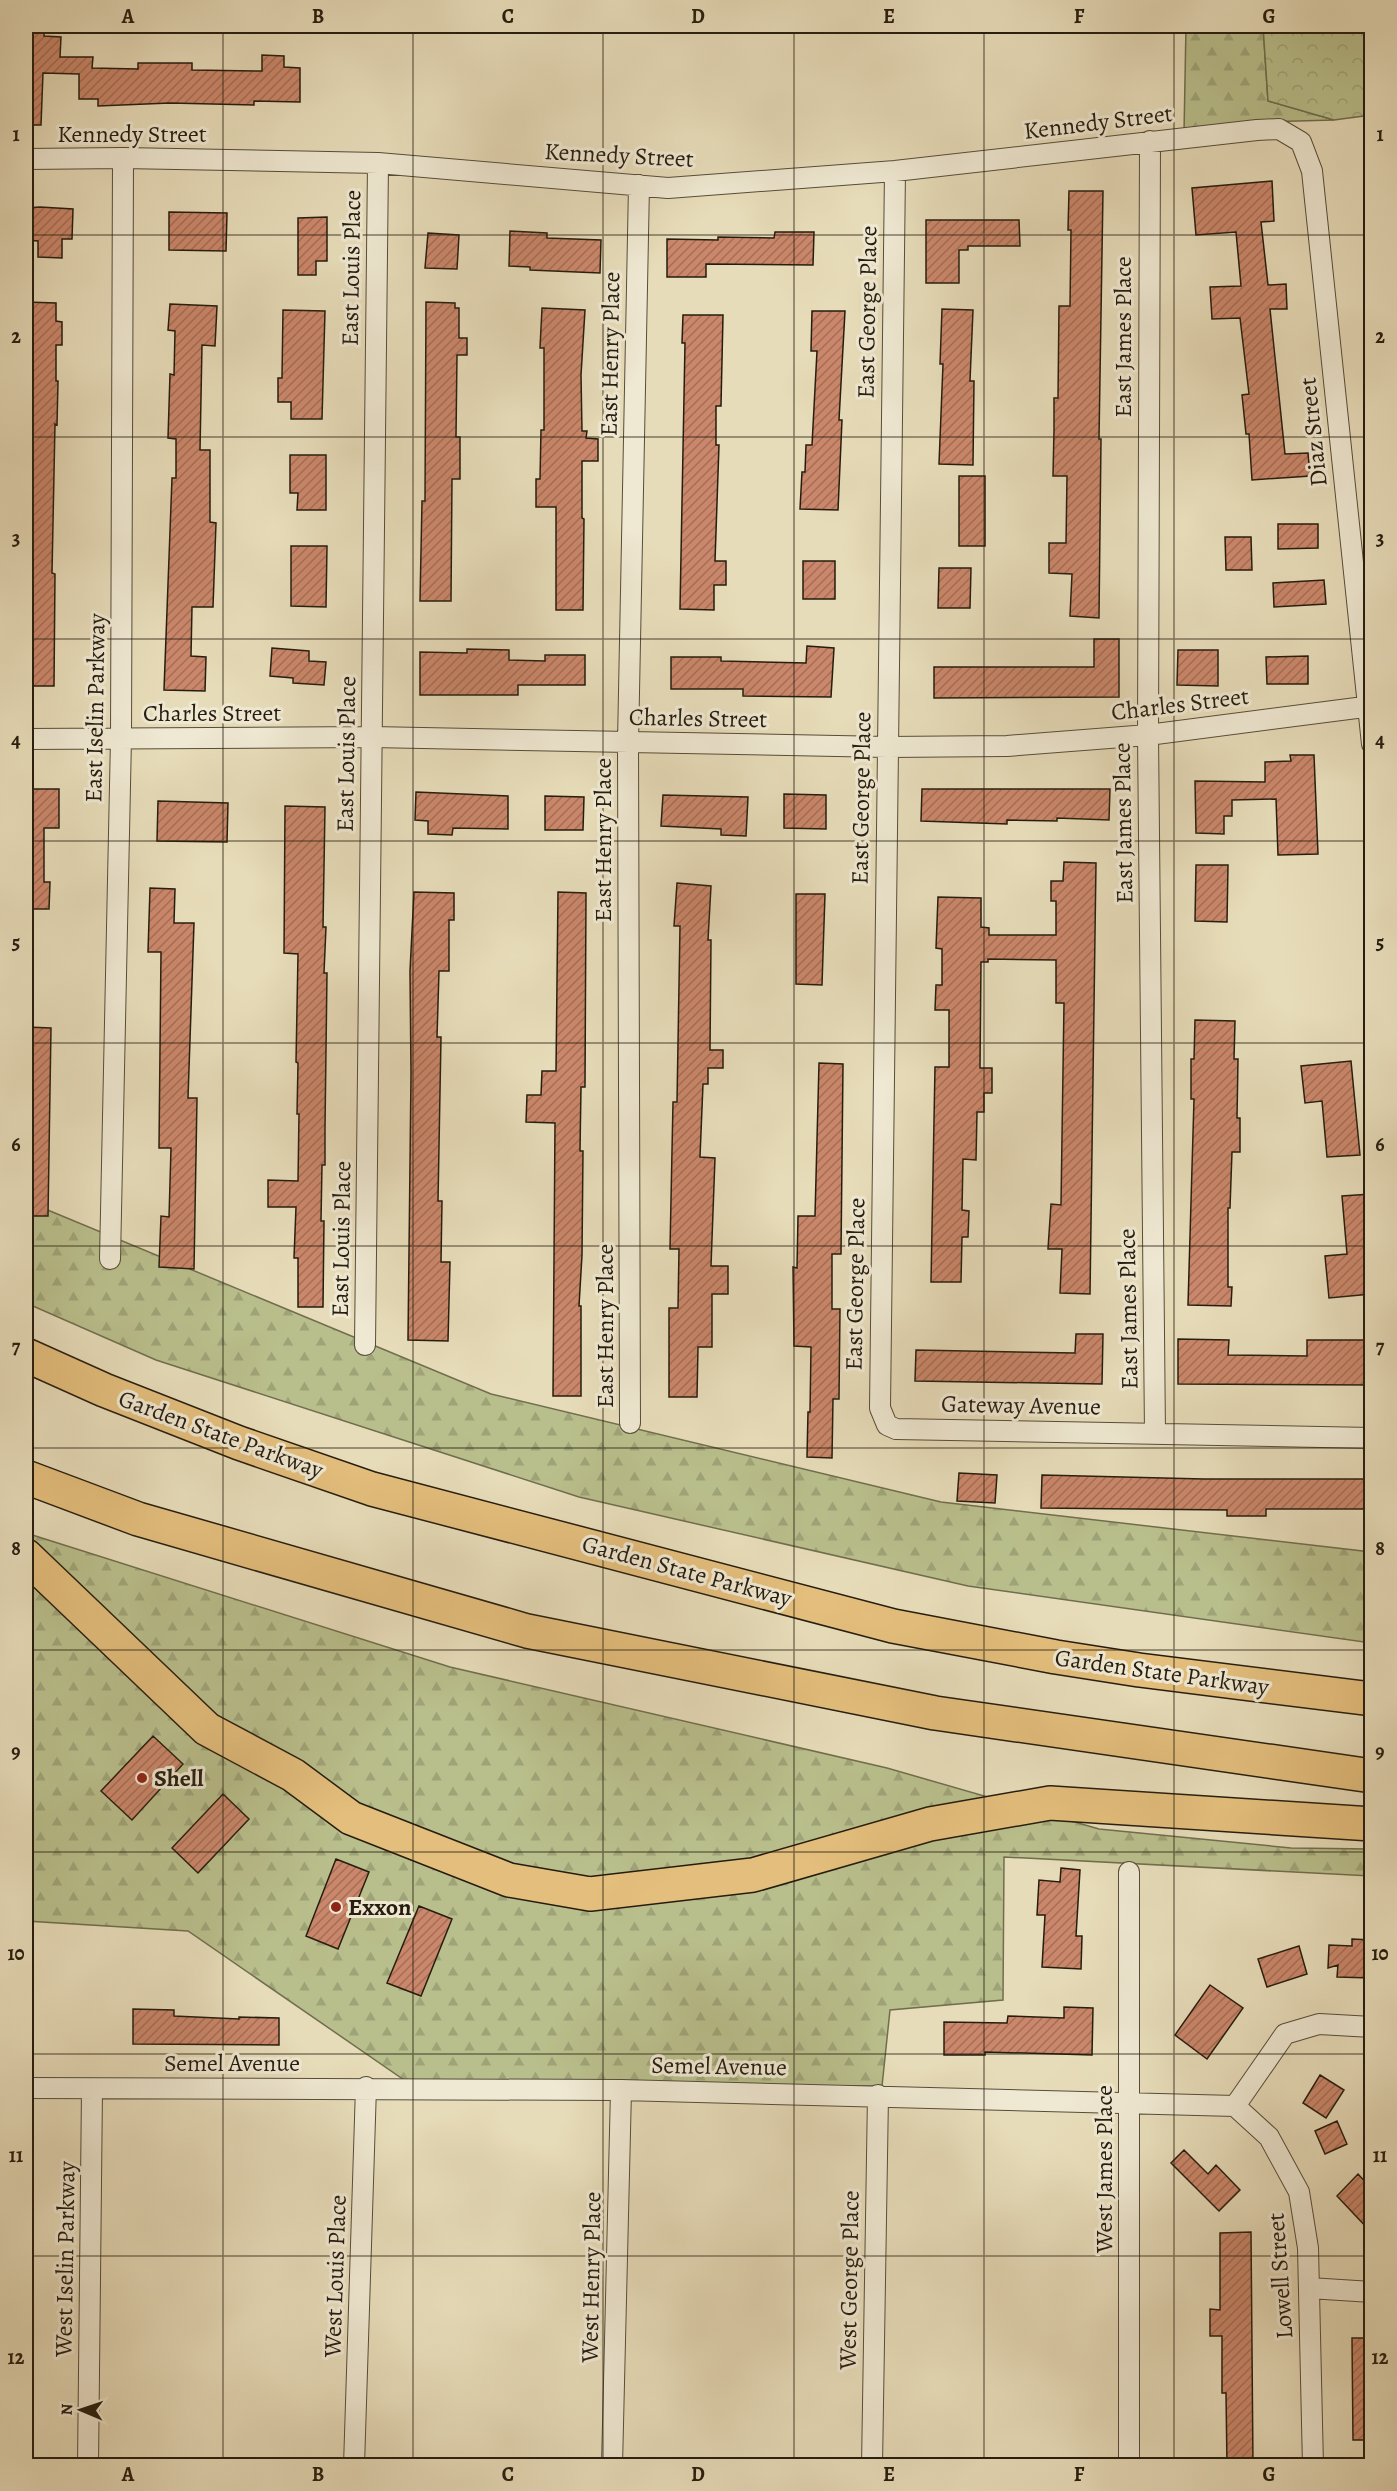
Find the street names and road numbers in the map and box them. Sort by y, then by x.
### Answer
street label: Kennedy Street [1022,97,1174,147]
street label: Kennedy Street [57,118,207,150]
street label: Kennedy Street [543,135,695,175]
street label: East Louis Place [334,190,368,346]
street label: East George Place [849,225,885,399]
street label: East James Place [1107,256,1139,418]
street label: East Henry Place [593,271,627,437]
street label: Diaz Street [1291,376,1335,488]
street label: East Iselin Parkway [77,613,113,803]
street label: East Louis Place [329,676,363,832]
street label: Charles Street [1109,680,1251,728]
street label: Charles Street [143,697,281,729]
street label: Charles Street [629,701,767,735]
street label: East George Place [843,711,879,885]
street label: East James Place [1106,742,1140,904]
street label: East Henry Place [587,758,619,922]
street label: East Louis Place [324,1161,358,1317]
street label: East George Place [837,1197,873,1371]
street label: East James Place [1111,1228,1145,1390]
street label: East Henry Place [589,1244,621,1408]
street label: Garden State Parkway [114,1382,328,1486]
street label: Gateway Avenue [941,1388,1101,1422]
street label: Garden State Parkway [579,1528,796,1614]
street label: Garden State Parkway [1053,1641,1271,1703]
street label: Semel Avenue [164,2047,300,2079]
street label: Semel Avenue [651,2049,787,2083]
street label: West James Place [1088,2085,1120,2254]
street label: West Iselin Parkway [47,2161,83,2358]
street label: West George Place [831,2190,867,2371]
street label: West Henry Place [573,2191,608,2364]
street label: West Louis Place [316,2194,354,2359]
street label: Lowell Street [1260,2212,1300,2340]

